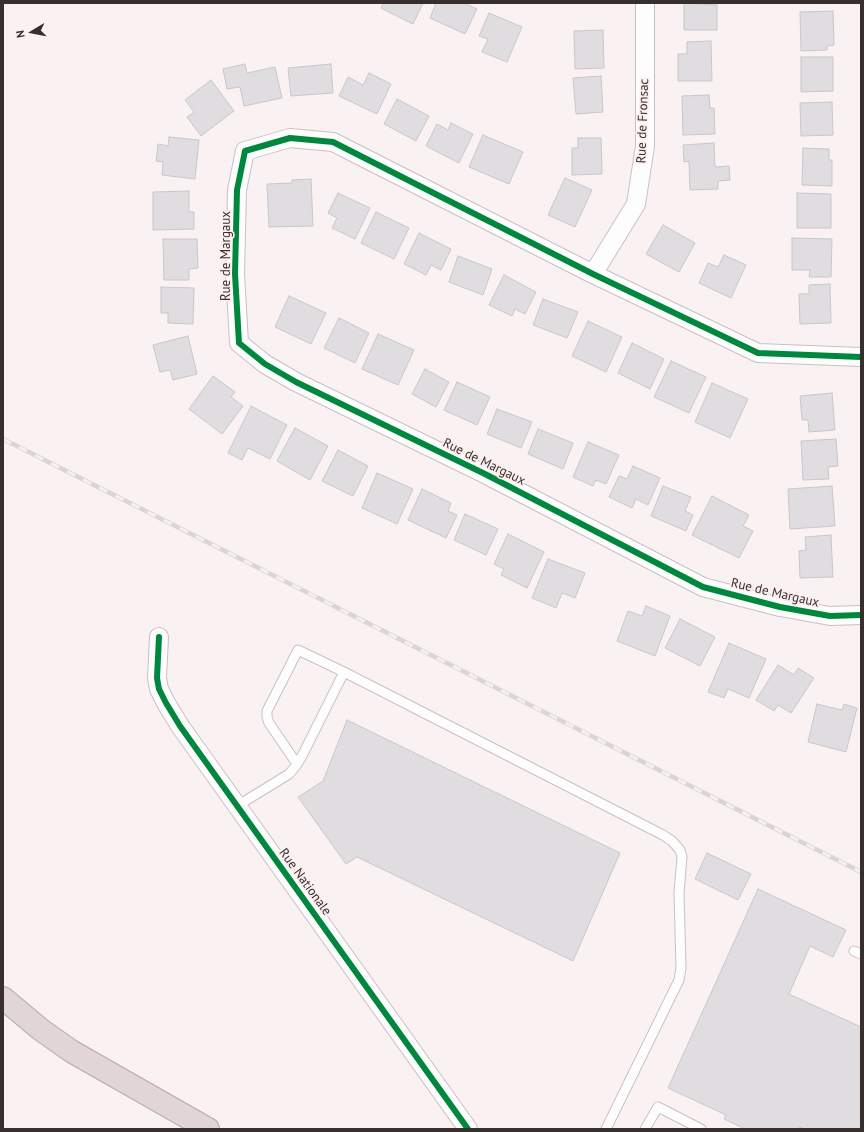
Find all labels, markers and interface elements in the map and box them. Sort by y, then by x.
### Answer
north arrow [12,12,52,52]
text: N [13,29,28,39]
street label: Rue de Fronsac [634,78,652,164]
street label: Rue de Margaux [218,211,234,301]
street label: Rue de Margaux [440,435,528,489]
street label: Rue de Margaux [729,575,821,611]
street label: Rue Nationale [276,846,334,918]

